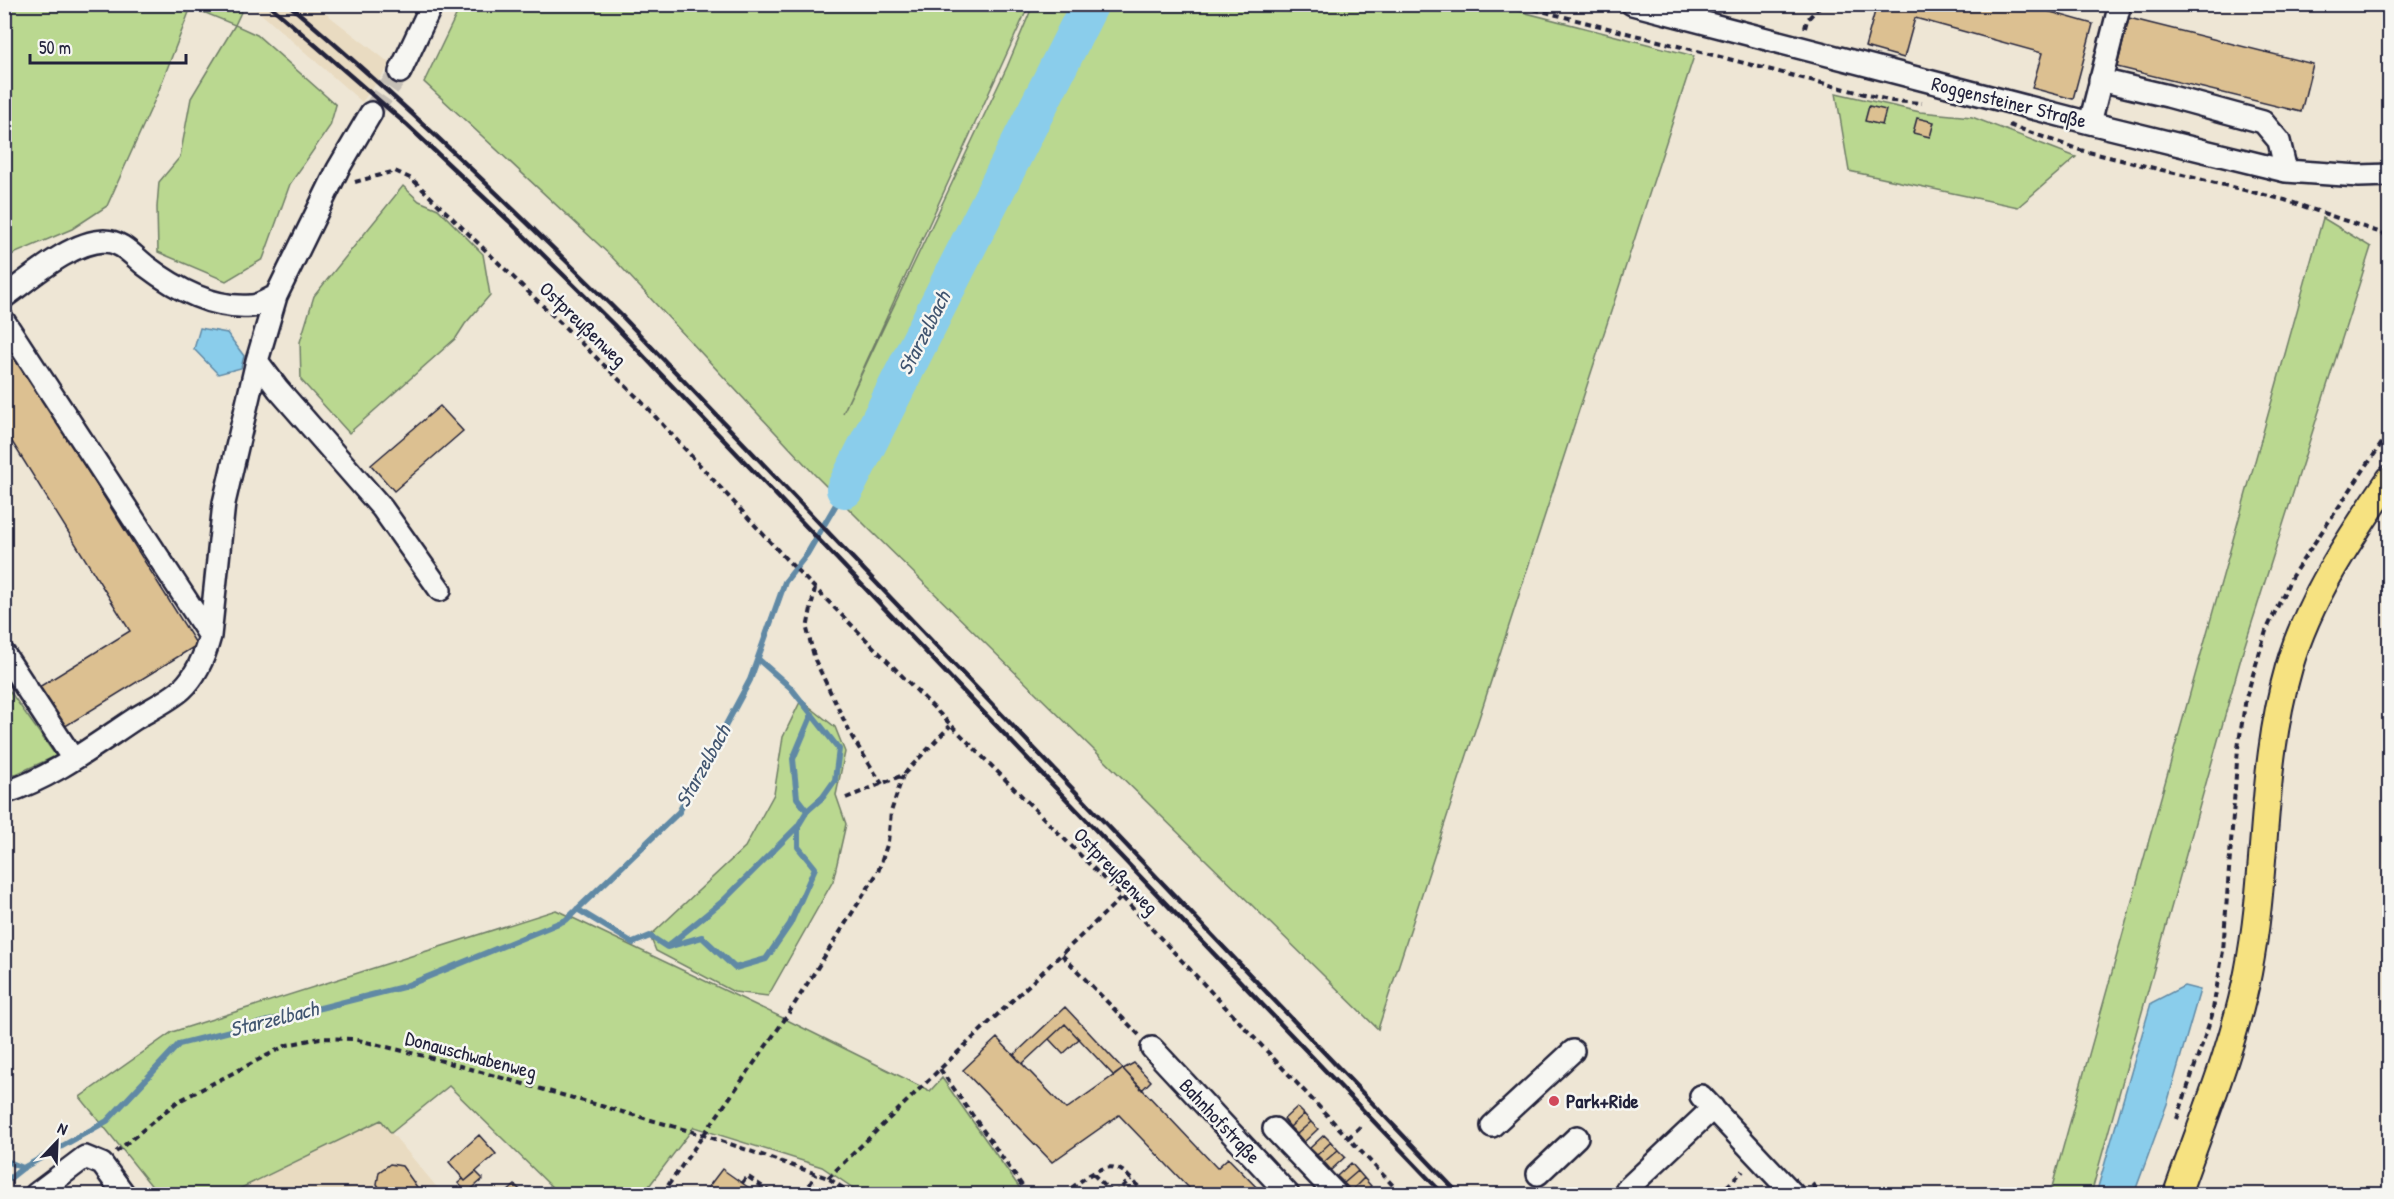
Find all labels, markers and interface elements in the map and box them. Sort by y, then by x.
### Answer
scale bar [30,27,186,65]
text: 50 m [39,35,71,60]
street label: Roggensteiner Straße [1929,69,2089,134]
street label: Ostpreußenweg [534,275,633,372]
water label: Starzelbach [890,285,957,379]
water label: Starzelbach [668,718,738,812]
street label: Ostpreußenweg [1068,821,1165,920]
water label: Starzelbach [227,993,322,1043]
street label: Donauschwabenweg [403,1024,540,1085]
street label: Bahnhofstraße [1174,1072,1267,1169]
place label: Park+Ride [1566,1087,1638,1114]
marker: Park+Ride [1547,1094,1561,1108]
north arrow [27,1112,87,1172]
text: N [55,1116,72,1140]

